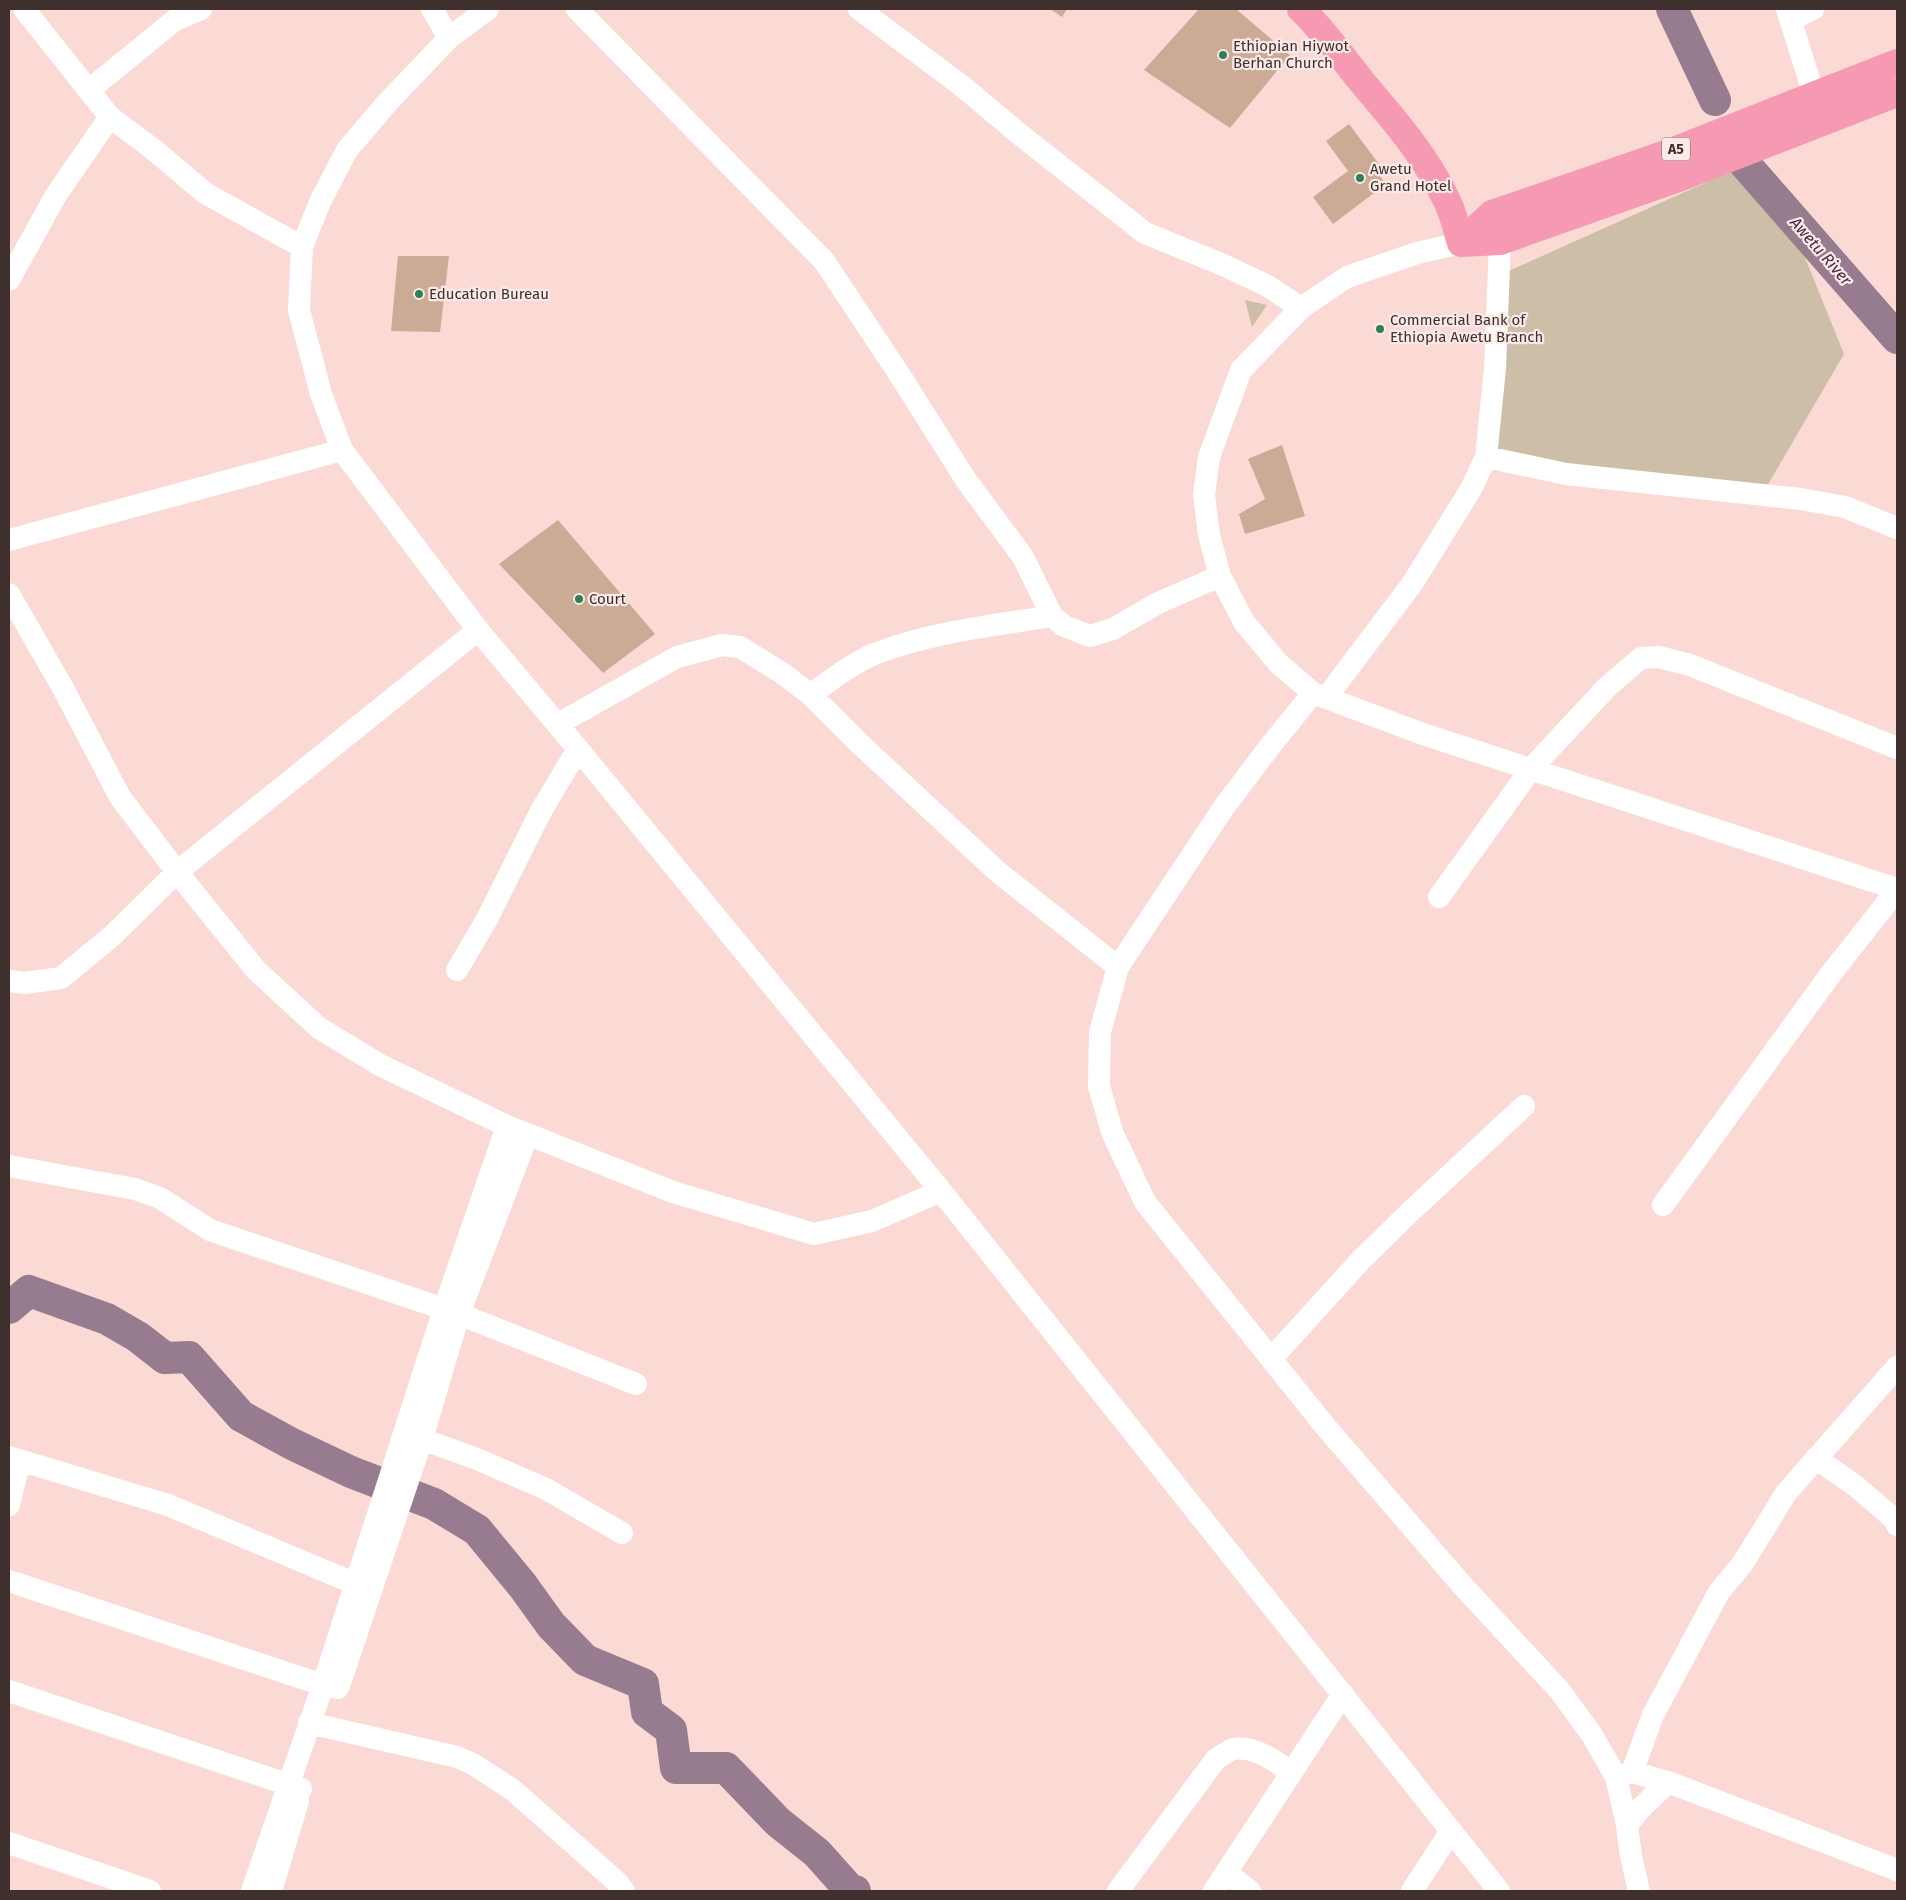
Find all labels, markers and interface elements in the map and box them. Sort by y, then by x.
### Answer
place label: Ethiopian Hiywot Berhan Church [1233,37,1349,72]
marker: Ethiopian Hiywot Berhan Church [1217,49,1229,61]
road number: A5 [1662,138,1690,160]
place label: Awetu Grand Hotel [1370,160,1452,195]
marker: Awetu Grand Hotel [1354,172,1366,184]
water label: Awetu River [1786,212,1856,290]
place label: Education Bureau [429,285,549,303]
marker: Education Bureau [413,288,425,300]
place label: Commercial Bank of Ethiopia Awetu Branch [1390,311,1543,346]
marker: Commercial Bank of Ethiopia Awetu Branch [1374,323,1386,335]
place label: Court [589,590,626,608]
marker: Court [573,593,585,605]

